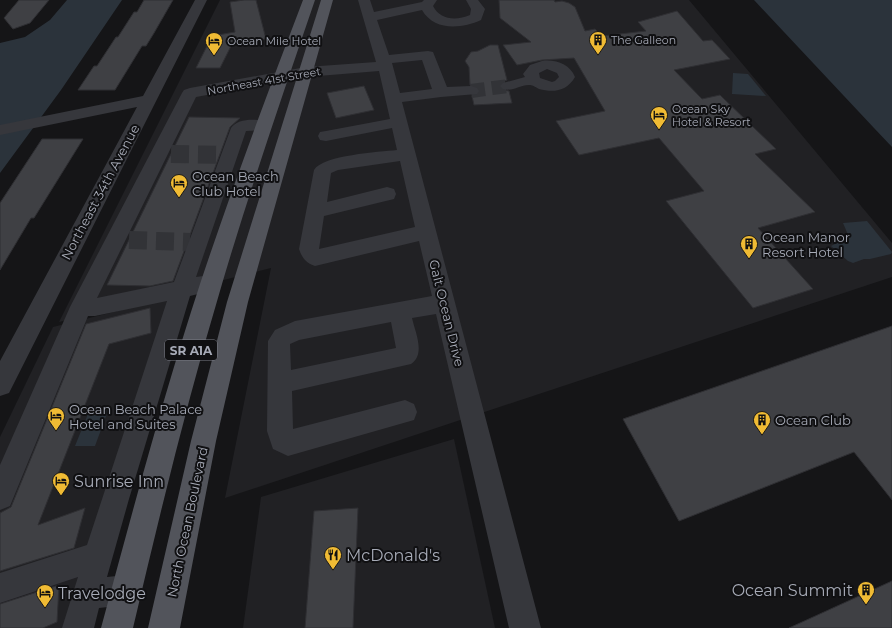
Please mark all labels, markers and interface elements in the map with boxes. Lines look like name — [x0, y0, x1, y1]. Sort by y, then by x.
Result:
building icon: The Galleon — [588, 30, 608, 55]
hotel icon: Ocean Mile Hotel — [204, 31, 224, 56]
place label: The Galleon — [611, 33, 676, 47]
place label: Ocean Mile Hotel — [227, 34, 321, 48]
street label: Northeast 41st Street — [206, 64, 322, 98]
place label: Ocean Sky Hotel & Resort — [672, 102, 751, 129]
hotel icon: Ocean Sky Hotel & Resort — [649, 105, 669, 130]
street label: Northeast 34th Avenue — [57, 121, 143, 262]
place label: Ocean Beach Club Hotel — [192, 168, 279, 199]
hotel icon: Ocean Beach Club Hotel — [169, 173, 189, 198]
place label: Ocean Manor Resort Hotel — [762, 229, 850, 260]
building icon: Ocean Manor Resort Hotel — [739, 234, 759, 259]
street label: Galt Ocean Drive — [426, 258, 468, 368]
road number: SR A1A — [165, 340, 217, 360]
place label: Ocean Beach Palace Hotel and Suites — [69, 401, 202, 432]
hotel icon: Ocean Beach Palace Hotel and Suites — [46, 406, 66, 431]
building icon: Ocean Club — [752, 410, 772, 435]
place label: Ocean Club — [775, 412, 851, 428]
street label: North Ocean Boulevard — [163, 445, 211, 599]
hotel icon: Sunrise Inn — [51, 471, 71, 496]
place label: Sunrise Inn — [74, 472, 164, 491]
restaurant icon: McDonald's — [323, 545, 343, 570]
place label: McDonald's — [346, 546, 440, 565]
building icon: Ocean Summit — [856, 580, 876, 605]
place label: Ocean Summit — [732, 581, 853, 600]
hotel icon: Travelodge — [35, 583, 55, 608]
place label: Travelodge — [58, 584, 146, 603]

